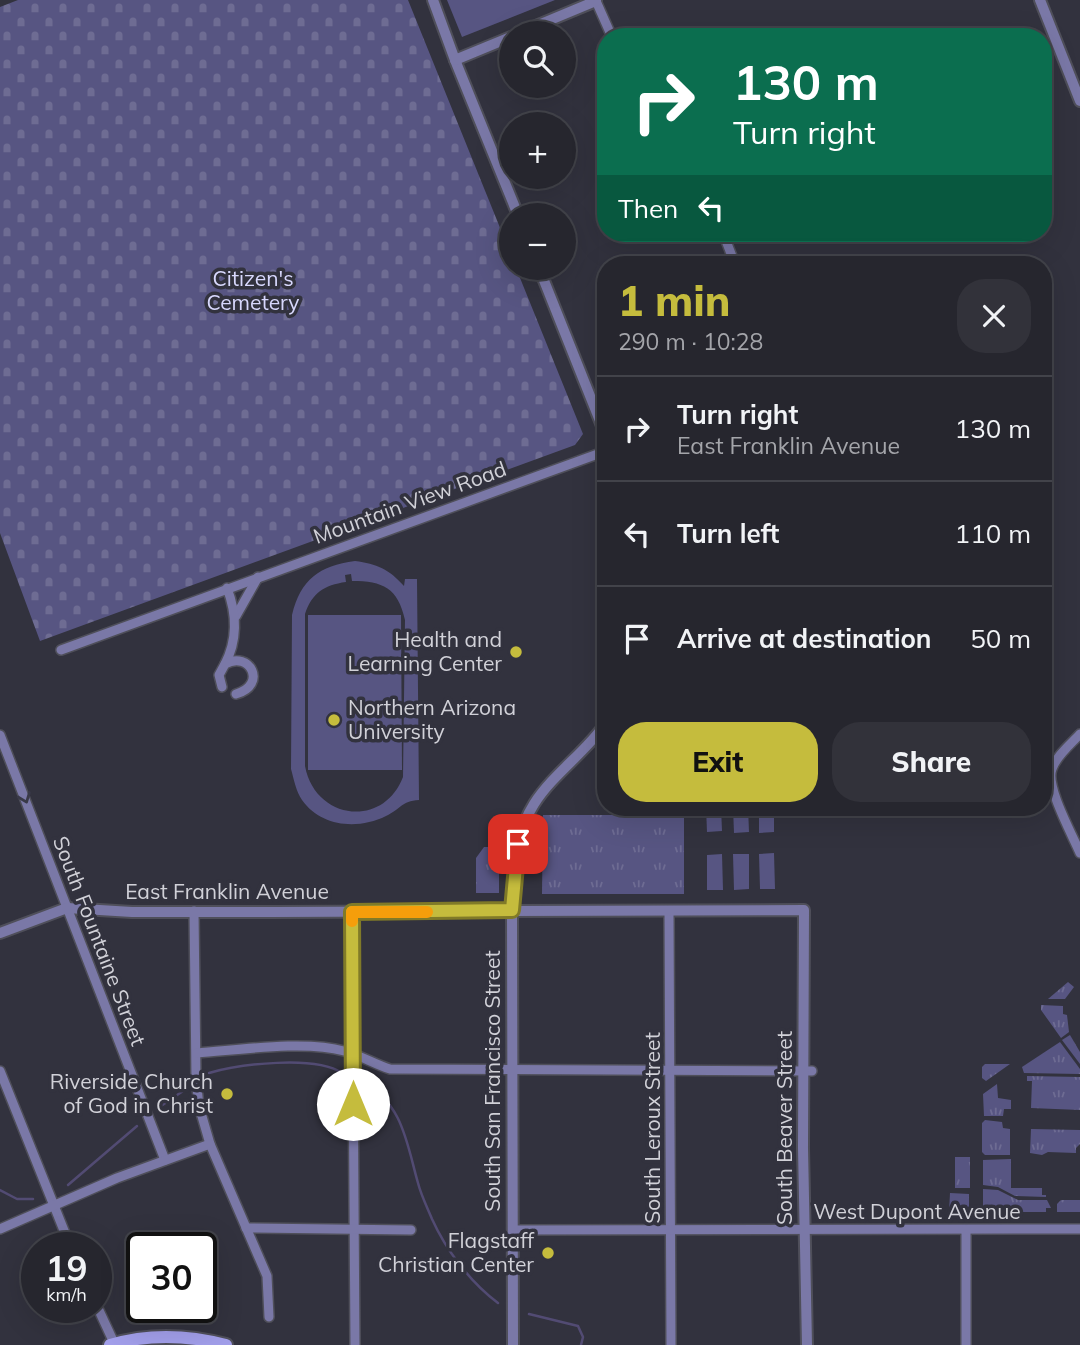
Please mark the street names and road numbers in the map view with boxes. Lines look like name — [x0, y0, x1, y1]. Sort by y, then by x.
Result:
street label: Mountain View Road — [310, 455, 510, 549]
street label: South Fountaine Street — [48, 832, 152, 1049]
street label: East Franklin Avenue — [125, 878, 329, 904]
street label: South San Francisco Street — [479, 950, 505, 1212]
street label: South Beaver Street — [771, 1031, 797, 1225]
street label: South Leroux Street — [639, 1032, 665, 1224]
street label: West Dupont Avenue — [813, 1198, 1021, 1224]

